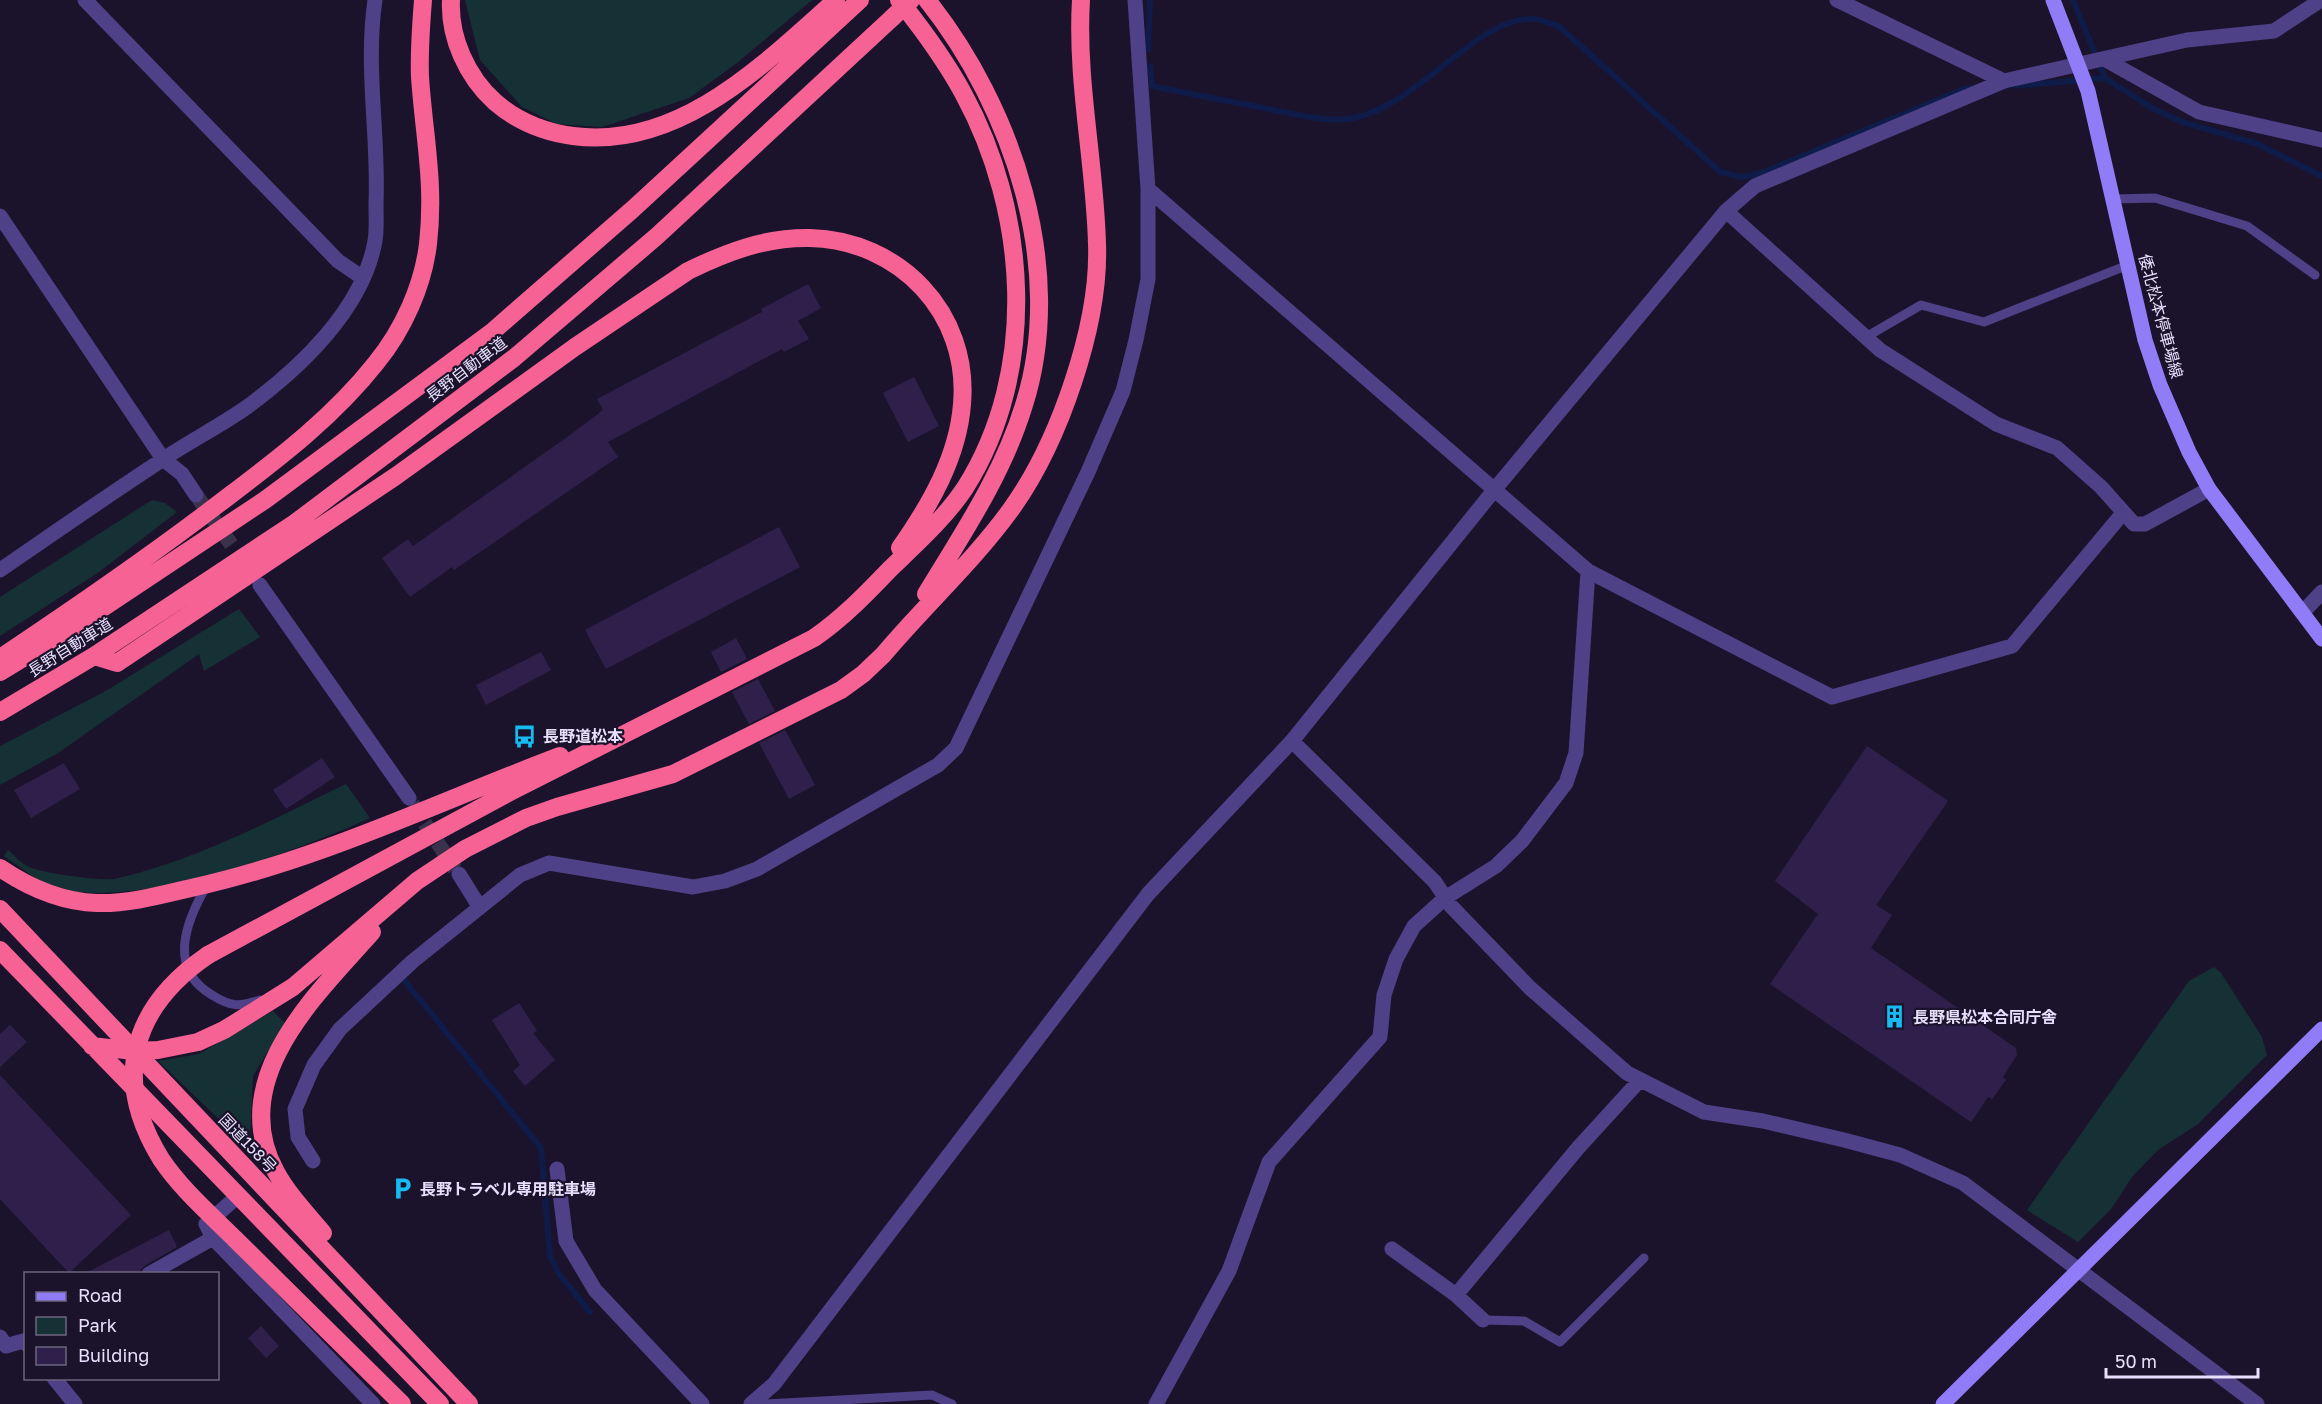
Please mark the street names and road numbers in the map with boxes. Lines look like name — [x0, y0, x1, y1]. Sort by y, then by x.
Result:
street label: 倭北松本停車場線 — [2135, 252, 2187, 380]
street label: 長野自動車道 — [422, 332, 510, 406]
street label: 長野自動車道 — [24, 613, 116, 681]
street label: 国道158号 — [215, 1109, 281, 1177]

